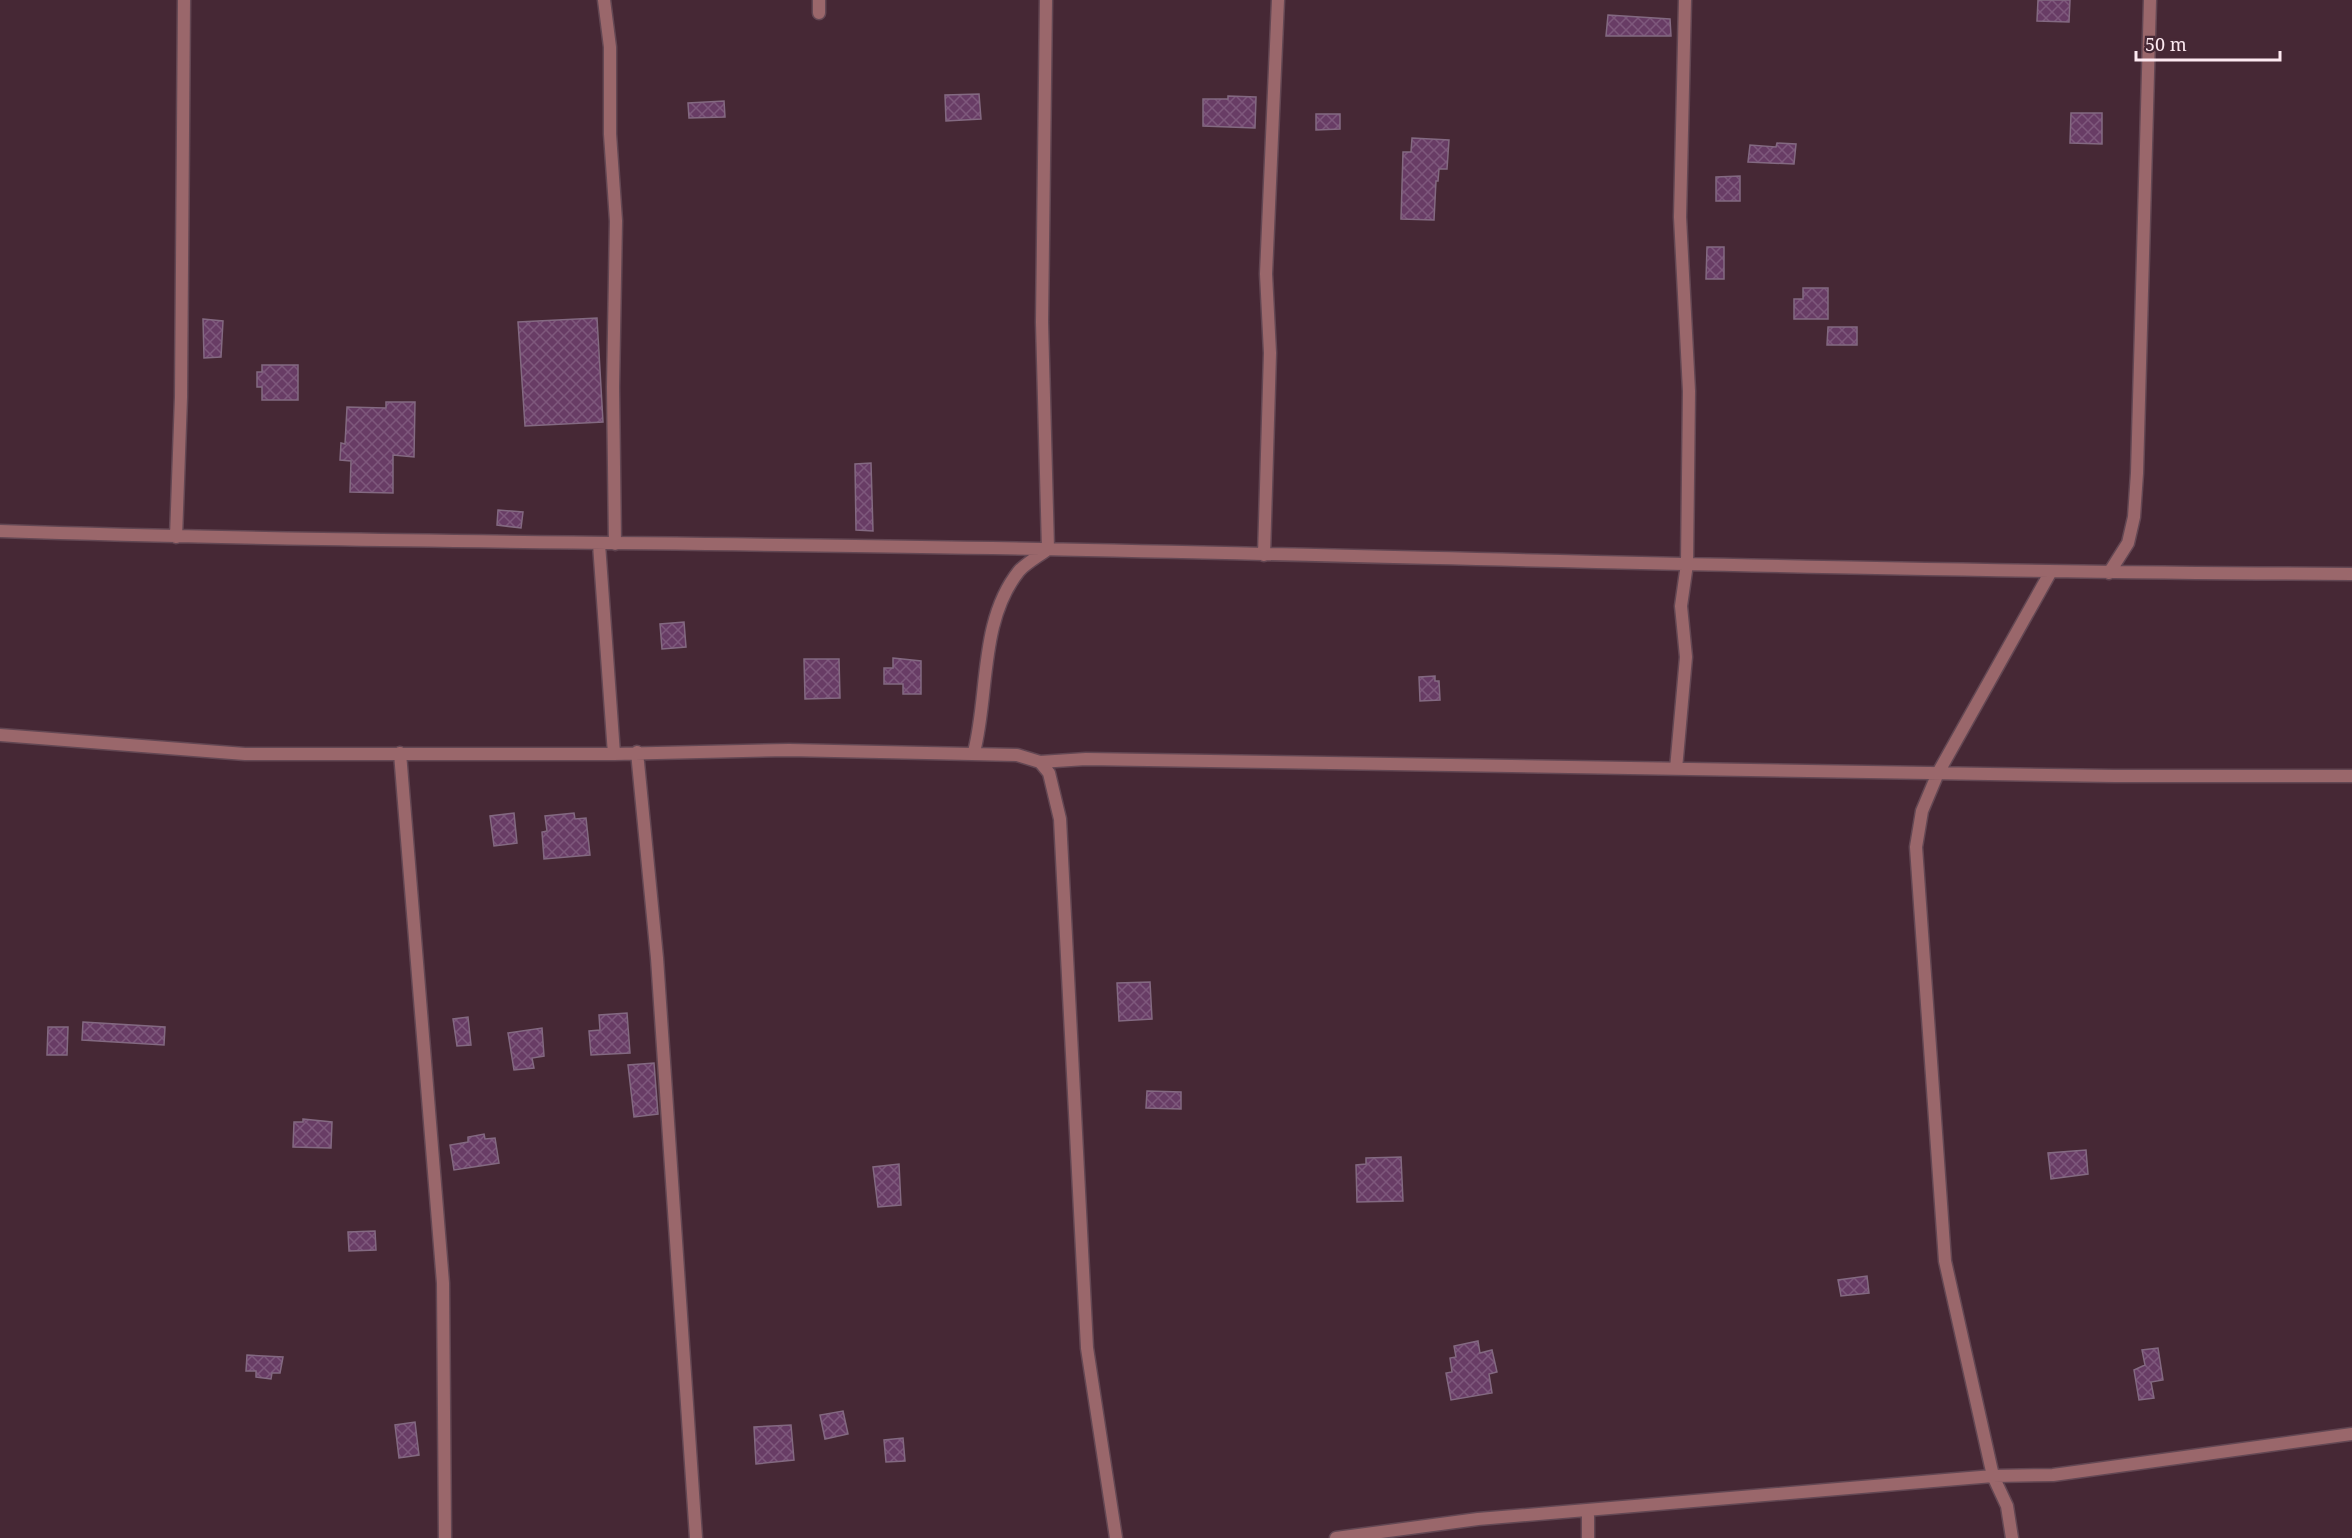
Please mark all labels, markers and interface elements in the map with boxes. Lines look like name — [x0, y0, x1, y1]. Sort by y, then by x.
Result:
scale bar — [2136, 24, 2280, 62]
text: 50 m — [2145, 32, 2187, 56]

